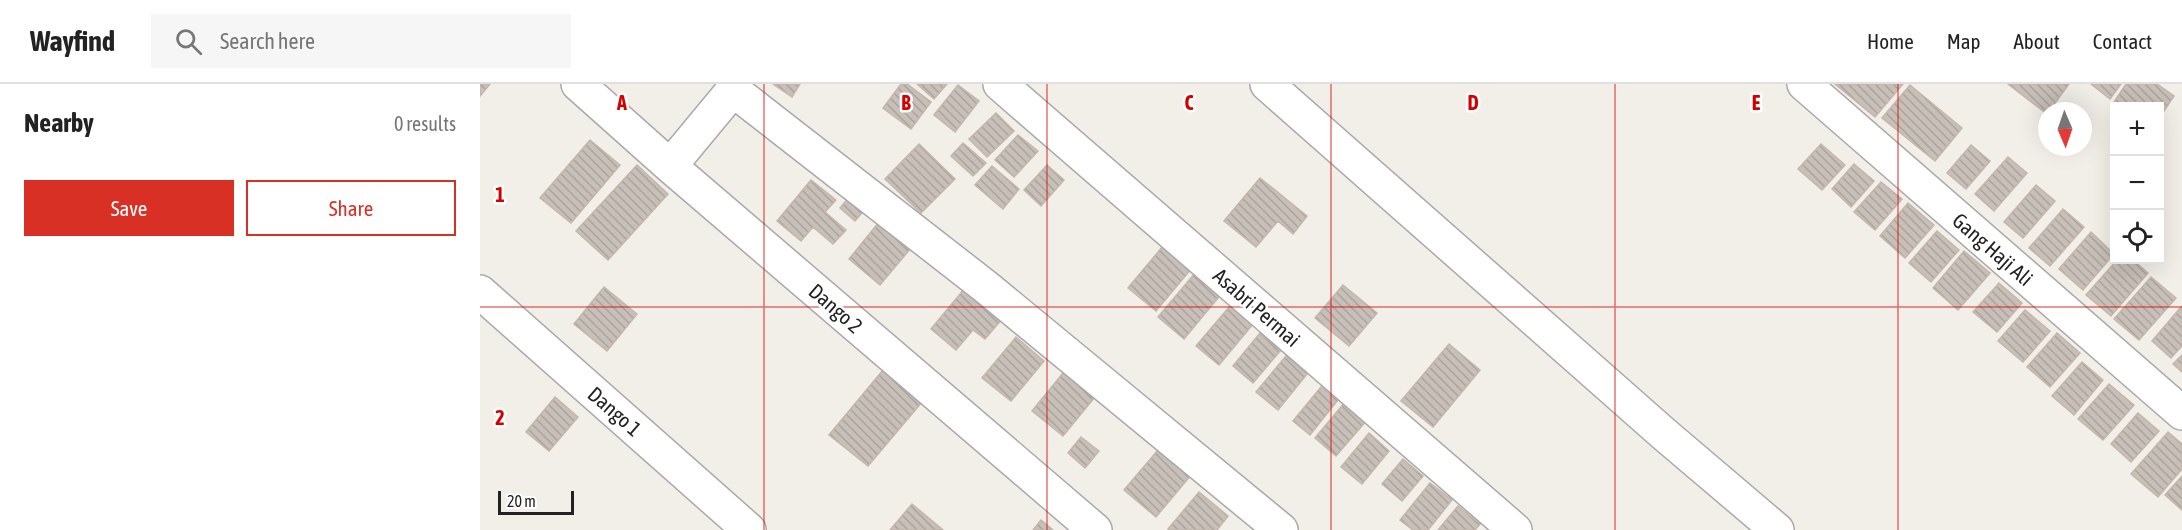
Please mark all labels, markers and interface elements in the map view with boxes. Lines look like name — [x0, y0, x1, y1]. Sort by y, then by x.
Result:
search box — [151, 14, 571, 68]
text: Wayfind — [30, 25, 115, 57]
icon: search — [172, 25, 205, 58]
text: Search here — [220, 28, 315, 54]
text: Home — [1867, 29, 1914, 53]
text: Map — [1947, 29, 1981, 53]
text: About — [2014, 29, 2060, 53]
text: Contact — [2093, 29, 2152, 53]
text: A — [616, 91, 627, 114]
text: B — [901, 91, 911, 114]
text: C — [1185, 91, 1194, 114]
text: D — [1467, 91, 1479, 114]
text: E — [1752, 91, 1761, 114]
north arrow — [2038, 102, 2092, 156]
map controls — [2110, 102, 2164, 264]
button: + — [2110, 102, 2164, 156]
text: Nearby — [24, 108, 94, 138]
text: 0 results — [394, 112, 456, 135]
button: − — [2110, 156, 2164, 210]
button: Save — [24, 180, 234, 236]
button: Share — [246, 180, 456, 236]
text: 1 — [495, 183, 505, 206]
street label: Gang Haji Ali — [1948, 208, 2038, 290]
button: locate — [2110, 210, 2164, 264]
street label: Asabri Permai — [1209, 263, 1305, 351]
street label: Dango 2 — [804, 278, 868, 338]
street label: Dango 1 — [583, 381, 647, 441]
text: 2 — [495, 406, 505, 429]
scale bar — [498, 488, 574, 516]
text: 20 m — [507, 492, 536, 510]

